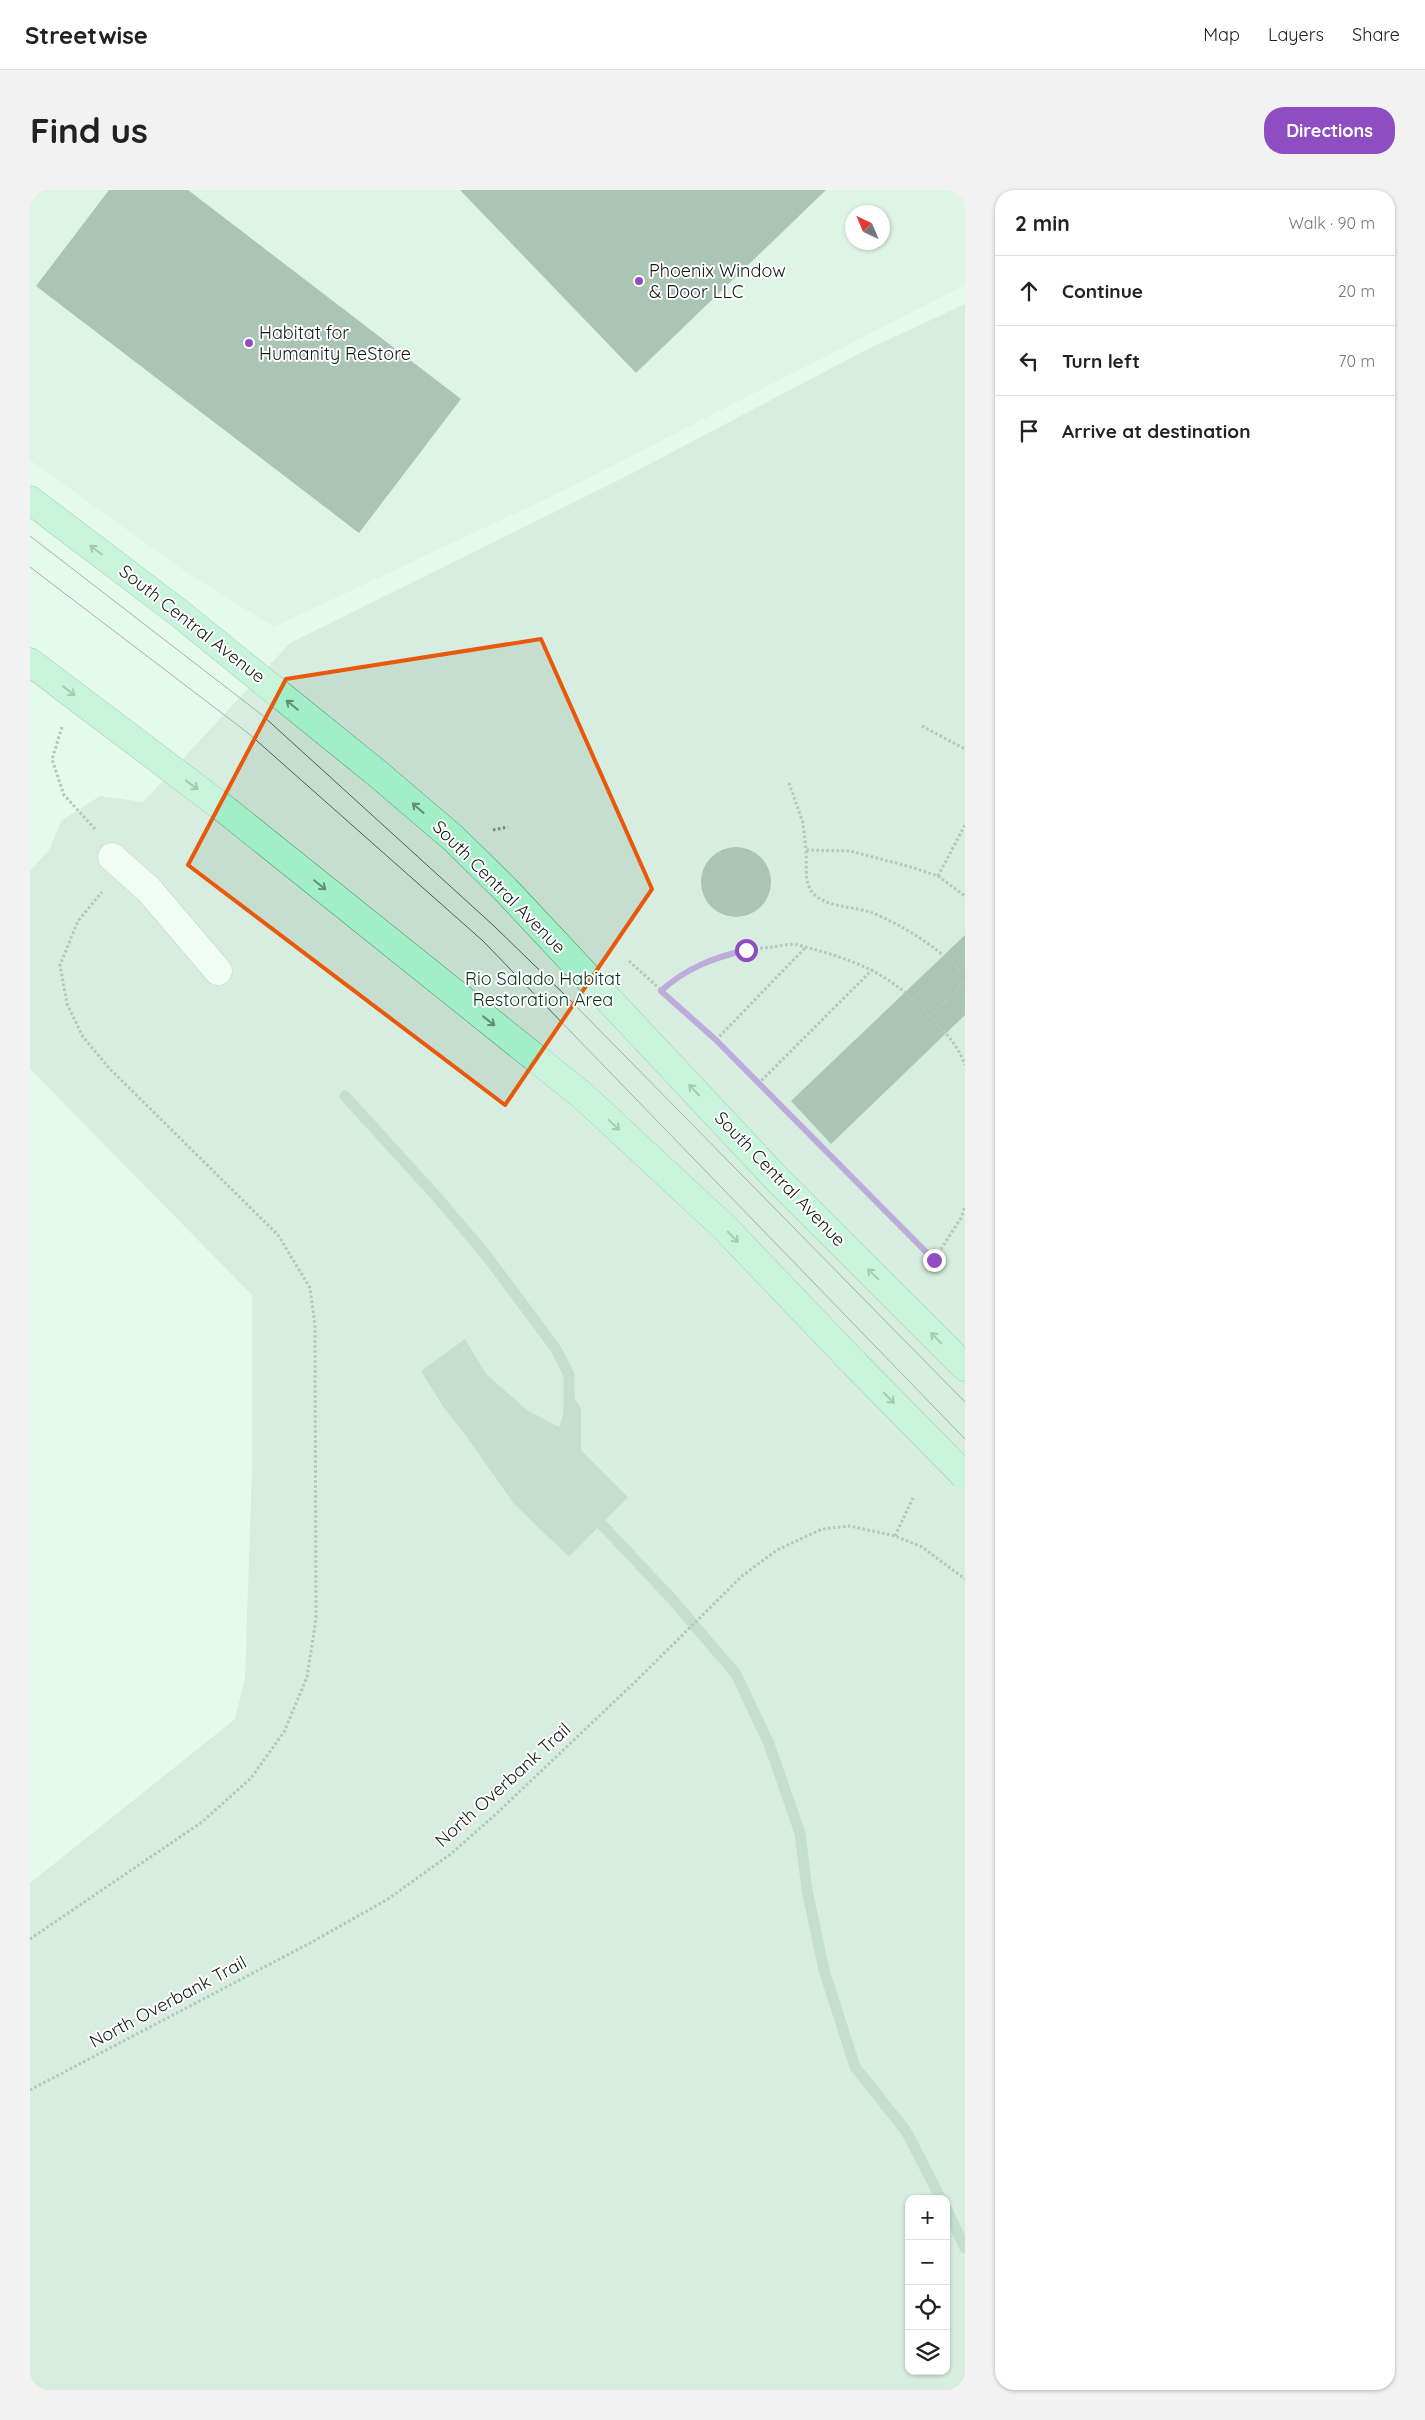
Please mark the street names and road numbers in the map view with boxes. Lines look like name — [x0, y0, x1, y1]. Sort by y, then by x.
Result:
street label: South Central Avenue — [115, 559, 270, 688]
street label: South Central Avenue — [428, 815, 571, 958]
street label: South Central Avenue — [710, 1106, 851, 1251]
street label: North Overbank Trail — [430, 1718, 575, 1852]
street label: North Overbank Trail — [85, 1950, 250, 2053]

